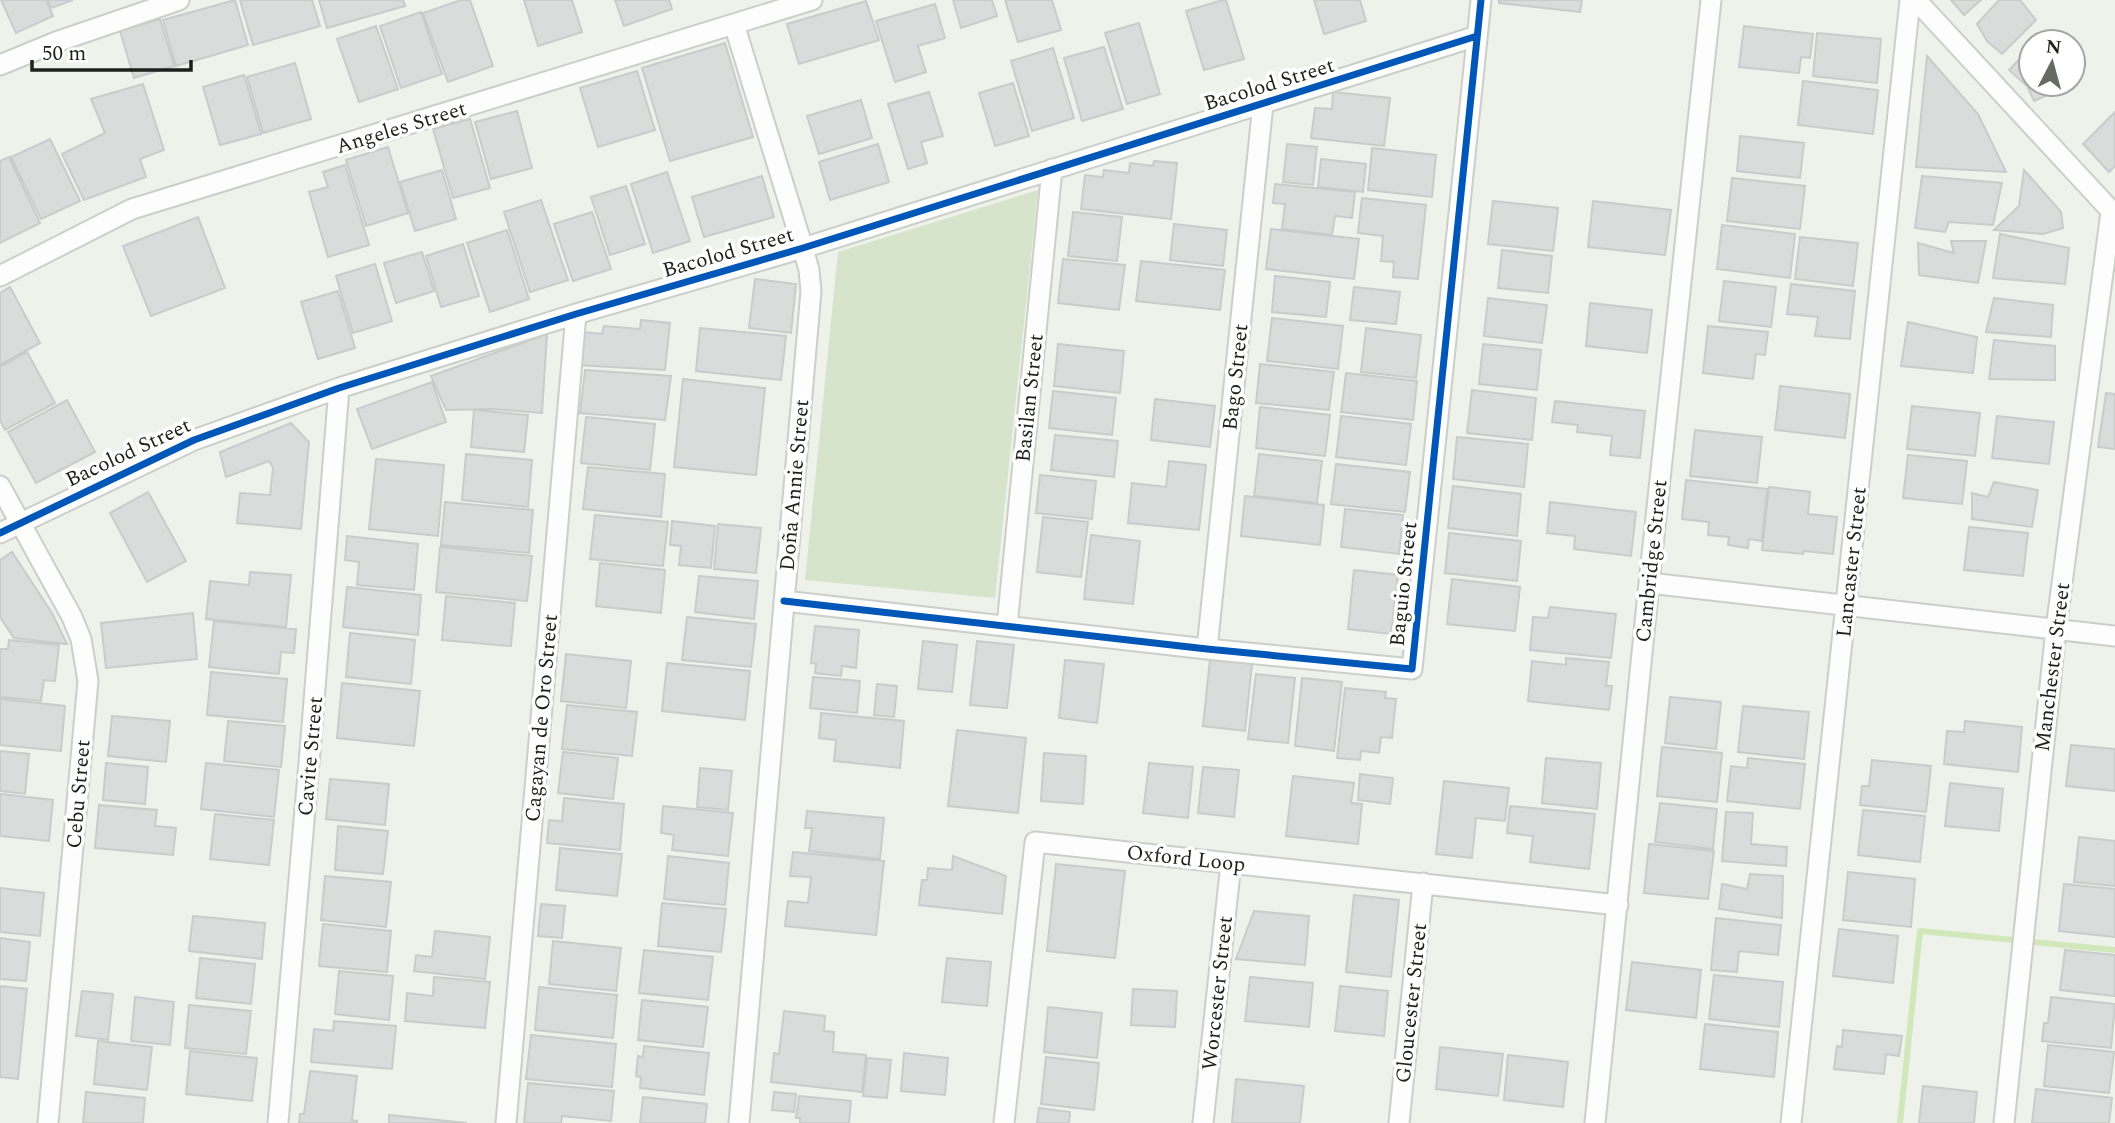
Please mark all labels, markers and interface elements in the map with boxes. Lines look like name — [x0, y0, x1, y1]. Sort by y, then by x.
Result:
scale bar — [32, 28, 191, 72]
north arrow — [2017, 28, 2087, 98]
text: N — [2044, 32, 2063, 63]
text: 50 m — [42, 38, 86, 70]
street label: Bacolod Street — [1200, 50, 1339, 120]
street label: Angeles Street — [332, 93, 471, 163]
street label: Bacolod Street — [659, 219, 798, 287]
street label: Bago Street — [1214, 322, 1257, 432]
street label: Basilan Street — [1007, 332, 1053, 464]
street label: Doña Annie Street — [772, 398, 818, 572]
street label: Bacolod Street — [60, 410, 196, 496]
street label: Cambridge Street — [1628, 478, 1676, 644]
street label: Lancaster Street — [1828, 485, 1876, 639]
street label: Baguio Street — [1382, 520, 1426, 648]
street label: Manchester Street — [2027, 581, 2079, 754]
street label: Cagayan de Oro Street — [517, 613, 567, 823]
street label: Cavite Street — [290, 695, 332, 817]
street label: Cebu Street — [58, 738, 100, 850]
street label: Oxford Loop — [1125, 837, 1247, 881]
street label: Worcester Street — [1194, 914, 1242, 1072]
street label: Gloucester Street — [1388, 921, 1436, 1085]

